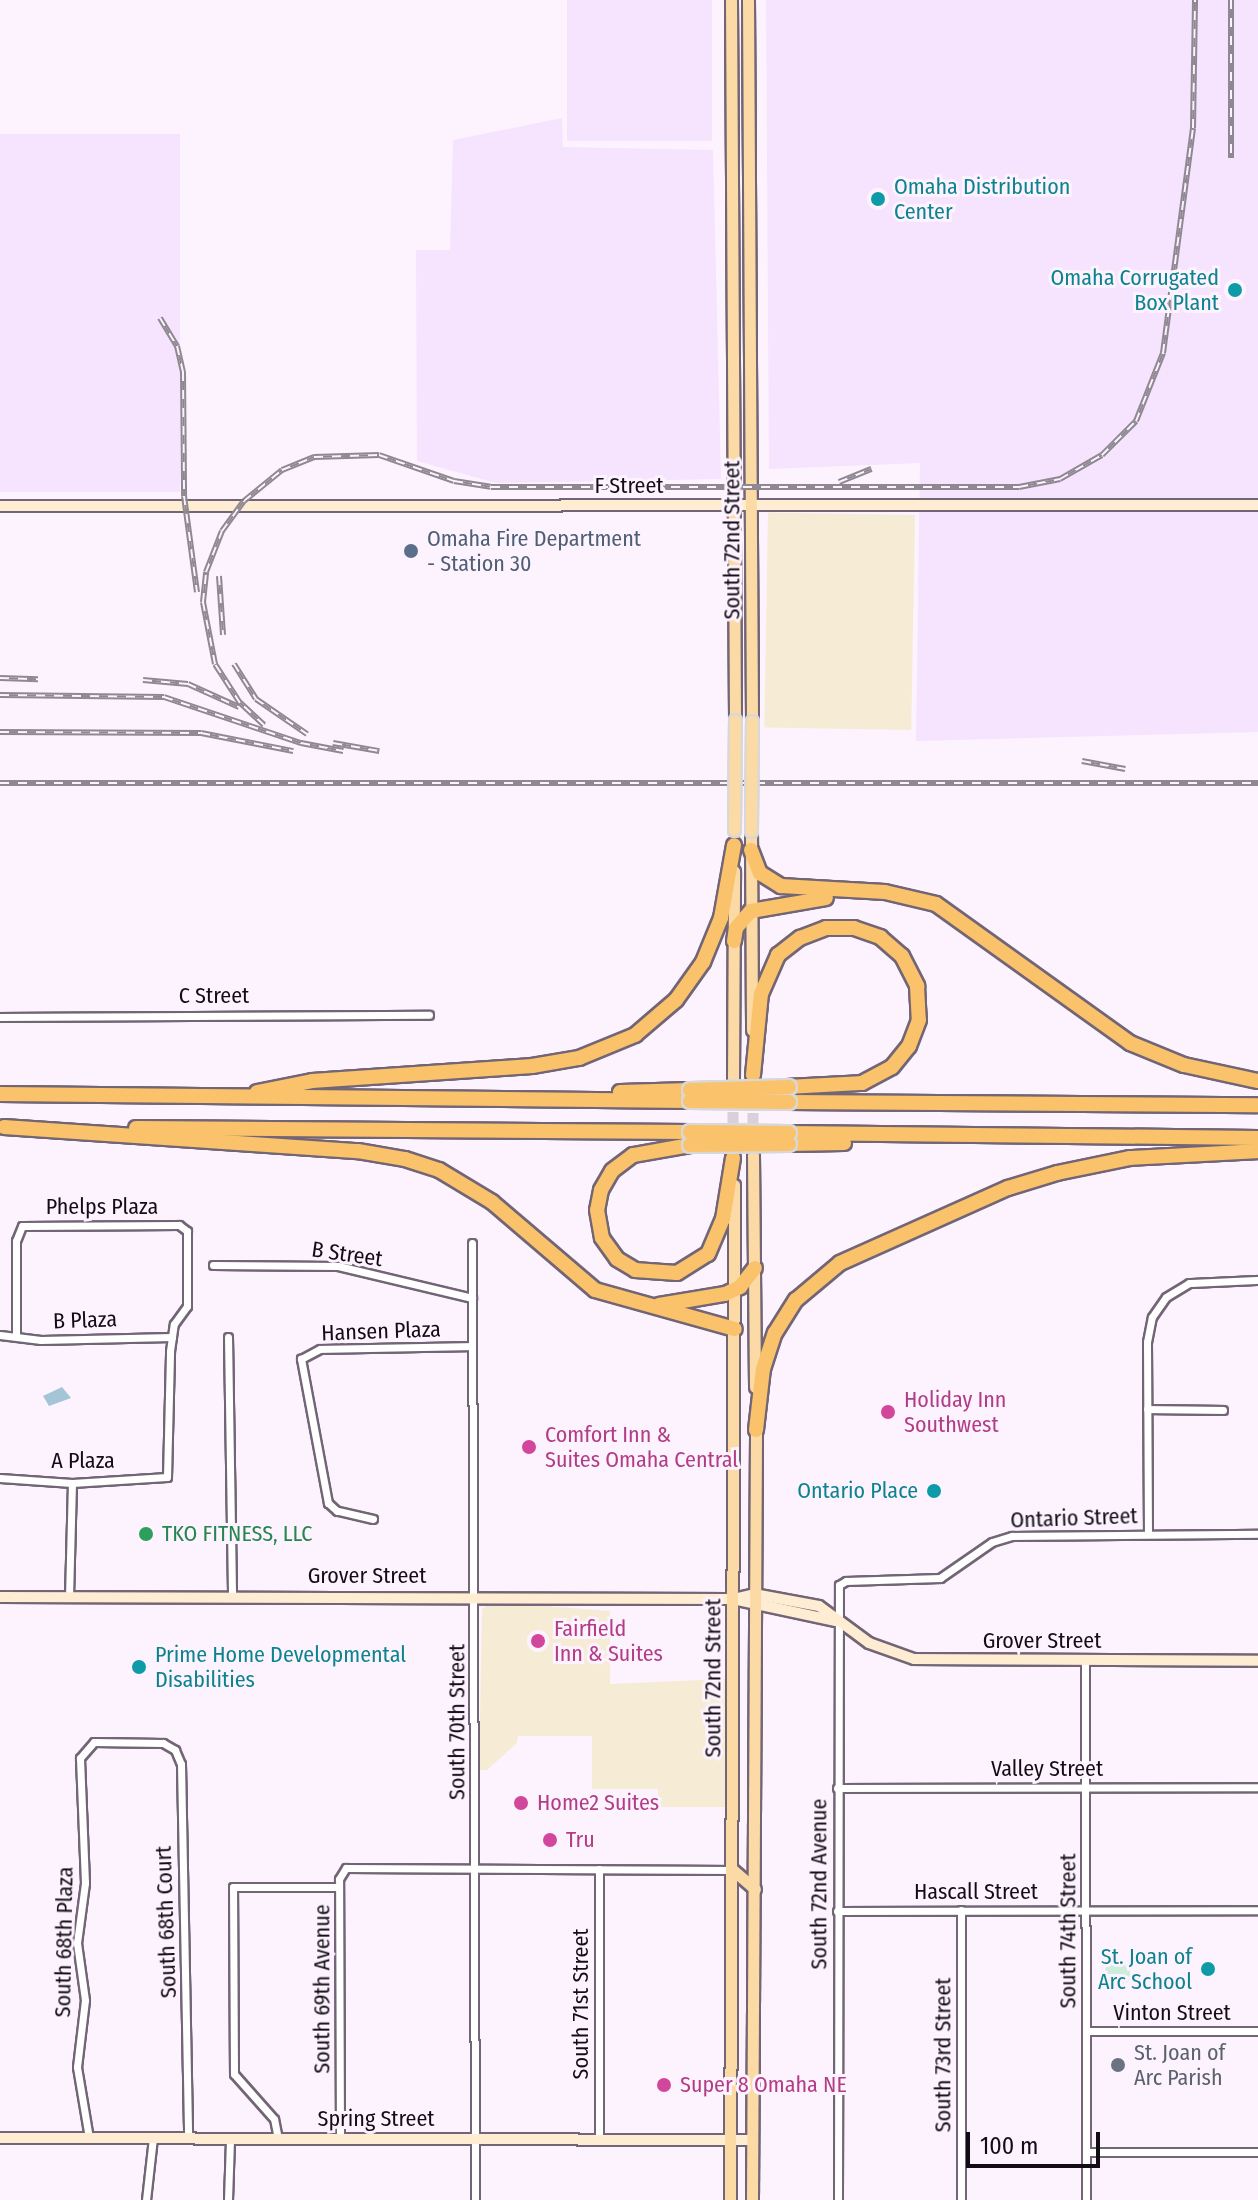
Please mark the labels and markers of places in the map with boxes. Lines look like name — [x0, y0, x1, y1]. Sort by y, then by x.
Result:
place label: Omaha Distribution Center — [894, 173, 1070, 224]
marker: Omaha Distribution Center — [869, 190, 887, 208]
place label: Omaha Corrugated Box Plant — [1051, 264, 1219, 316]
marker: Omaha Corrugated Box Plant — [1226, 281, 1244, 299]
place label: Omaha Fire Department - Station 30 — [427, 525, 641, 576]
marker: Omaha Fire Department - Station 30 — [402, 542, 420, 560]
place label: Holiday Inn Southwest — [904, 1386, 1006, 1438]
marker: Holiday Inn Southwest — [879, 1403, 897, 1421]
place label: Comfort Inn & Suites Omaha Central — [545, 1421, 738, 1472]
marker: Comfort Inn & Suites Omaha Central — [520, 1438, 538, 1456]
place label: Ontario Place — [797, 1478, 918, 1504]
marker: Ontario Place — [925, 1482, 943, 1500]
place label: TKO FITNESS, LLC — [162, 1521, 313, 1547]
marker: TKO FITNESS, LLC — [137, 1525, 155, 1543]
place label: Fairfield Inn & Suites — [554, 1615, 663, 1666]
marker: Fairfield Inn & Suites — [529, 1632, 547, 1650]
place label: Prime Home Developmental Disabilities — [155, 1641, 406, 1692]
marker: Prime Home Developmental Disabilities — [130, 1658, 148, 1676]
place label: Home2 Suites — [537, 1790, 659, 1816]
marker: Home2 Suites — [512, 1794, 530, 1812]
place label: Tru — [566, 1827, 595, 1853]
marker: Tru — [541, 1831, 559, 1849]
place label: St. Joan of Arc School — [1098, 1943, 1192, 1994]
marker: St. Joan of Arc School — [1199, 1960, 1217, 1978]
place label: St. Joan of Arc Parish — [1134, 2039, 1225, 2090]
marker: St. Joan of Arc Parish — [1109, 2056, 1127, 2074]
place label: Super 8 Omaha NE — [680, 2072, 847, 2098]
marker: Super 8 Omaha NE — [655, 2076, 673, 2094]

